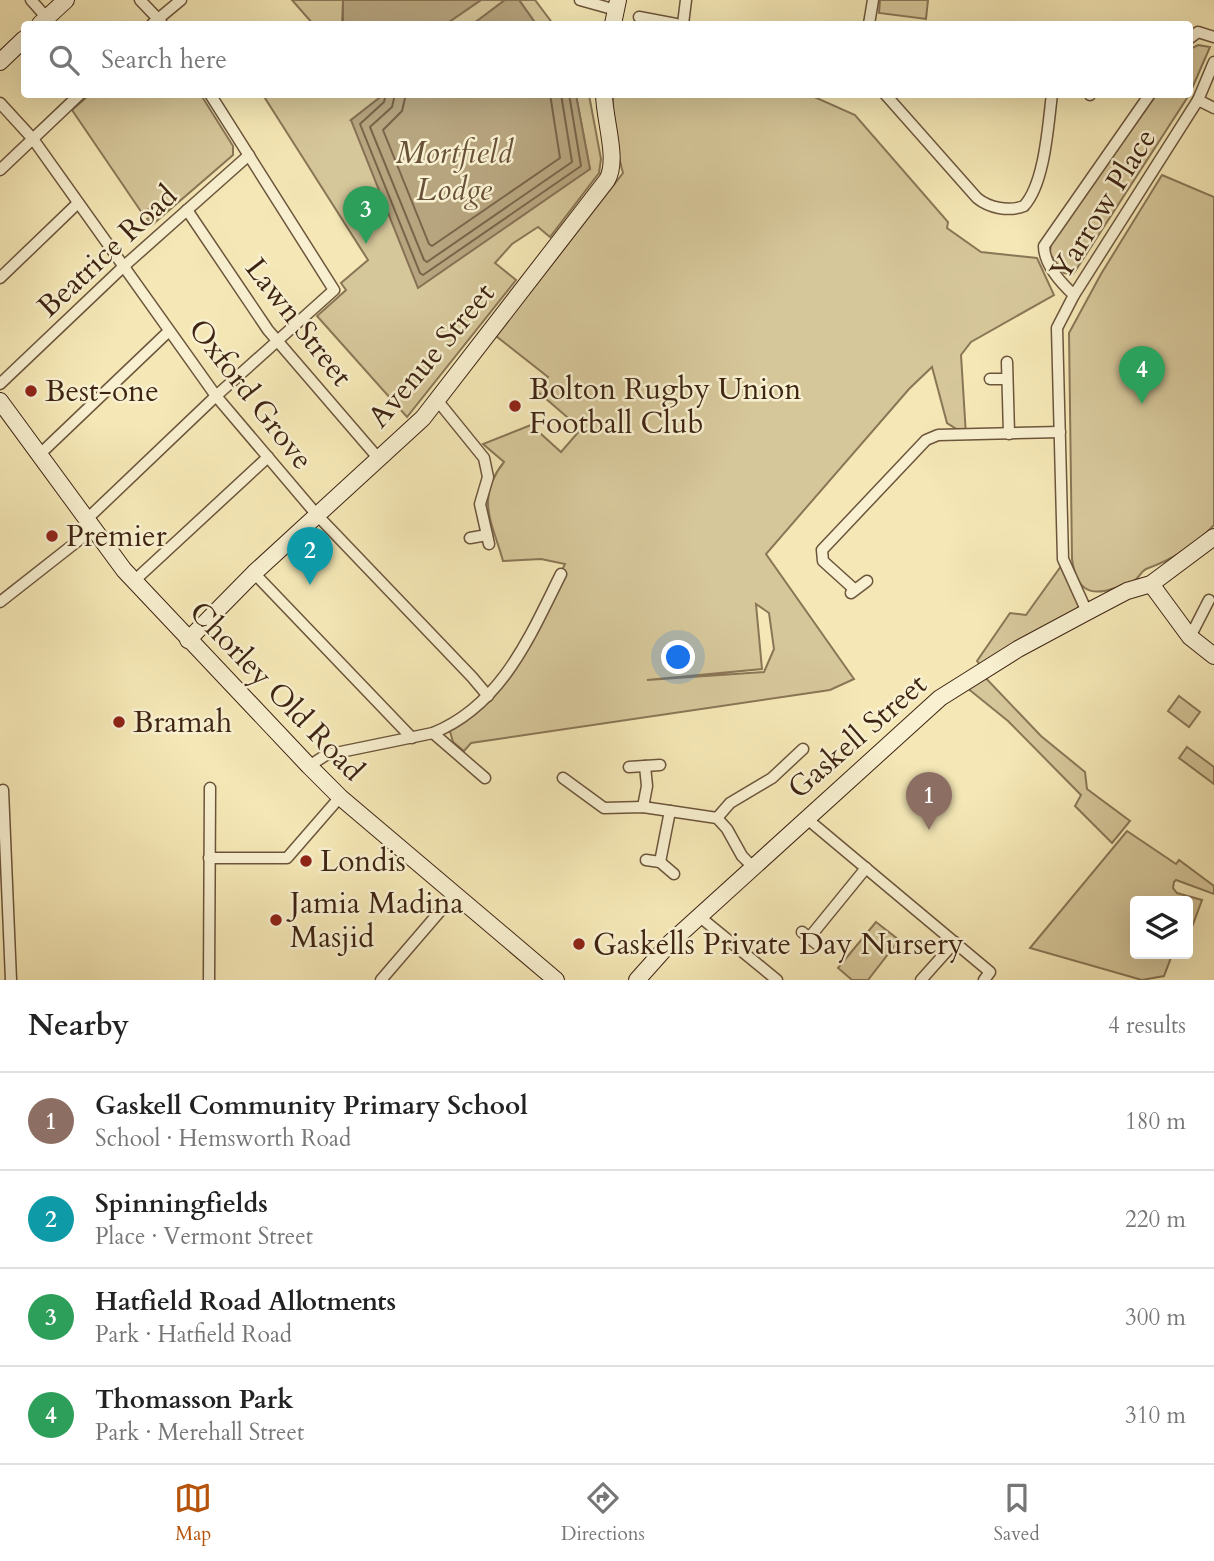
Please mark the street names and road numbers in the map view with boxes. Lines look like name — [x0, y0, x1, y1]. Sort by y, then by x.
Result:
street label: Yarrow Place — [1041, 121, 1166, 288]
street label: Beatrice Road — [29, 176, 186, 327]
street label: Lawn Street — [236, 250, 362, 395]
street label: Avenue Street — [359, 274, 504, 436]
street label: Oxford Grove — [179, 310, 322, 478]
street label: Chorley Old Road — [180, 592, 373, 790]
street label: Gaskell Street — [779, 664, 936, 808]

